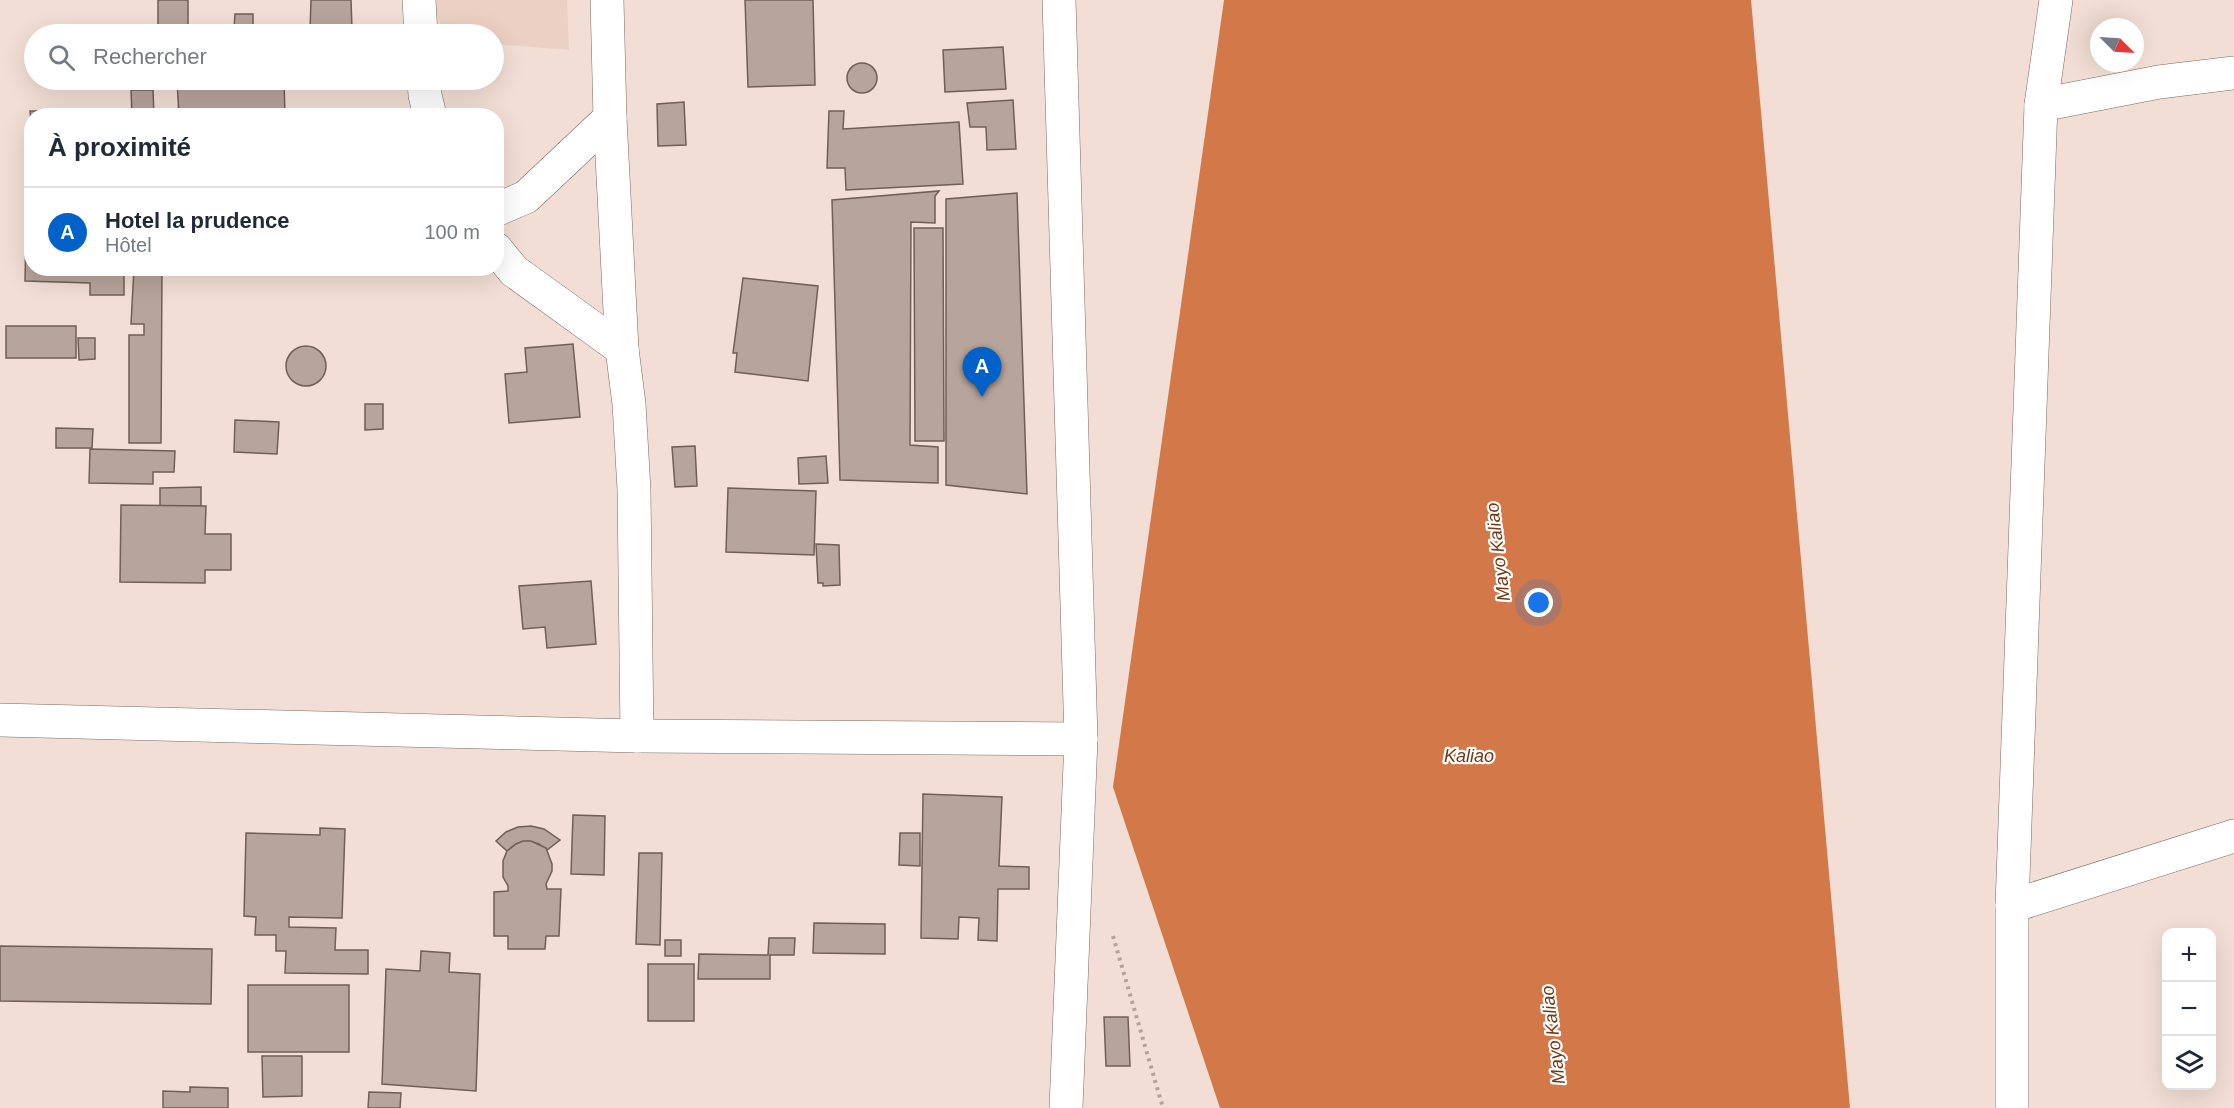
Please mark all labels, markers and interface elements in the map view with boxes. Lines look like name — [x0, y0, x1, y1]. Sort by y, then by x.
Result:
north arrow — [2090, 18, 2144, 72]
search box — [24, 24, 504, 90]
icon: search — [45, 41, 78, 74]
text: Rechercher — [93, 44, 207, 69]
text: À proximité — [48, 132, 191, 162]
text: Hotel la prudence — [105, 208, 290, 233]
text: A — [60, 221, 75, 243]
text: 100 m — [424, 221, 480, 243]
text: Hôtel — [105, 234, 152, 256]
pin: A — [962, 348, 1002, 397]
water label: Mayo Kaliao — [1482, 502, 1514, 602]
your location — [1524, 588, 1553, 617]
water label: Kaliao — [1444, 746, 1494, 766]
map controls — [2162, 928, 2216, 1090]
button: + — [2162, 928, 2216, 982]
button: − — [2162, 982, 2216, 1036]
water label: Mayo Kaliao — [1537, 985, 1569, 1085]
button: layers — [2162, 1036, 2216, 1090]

